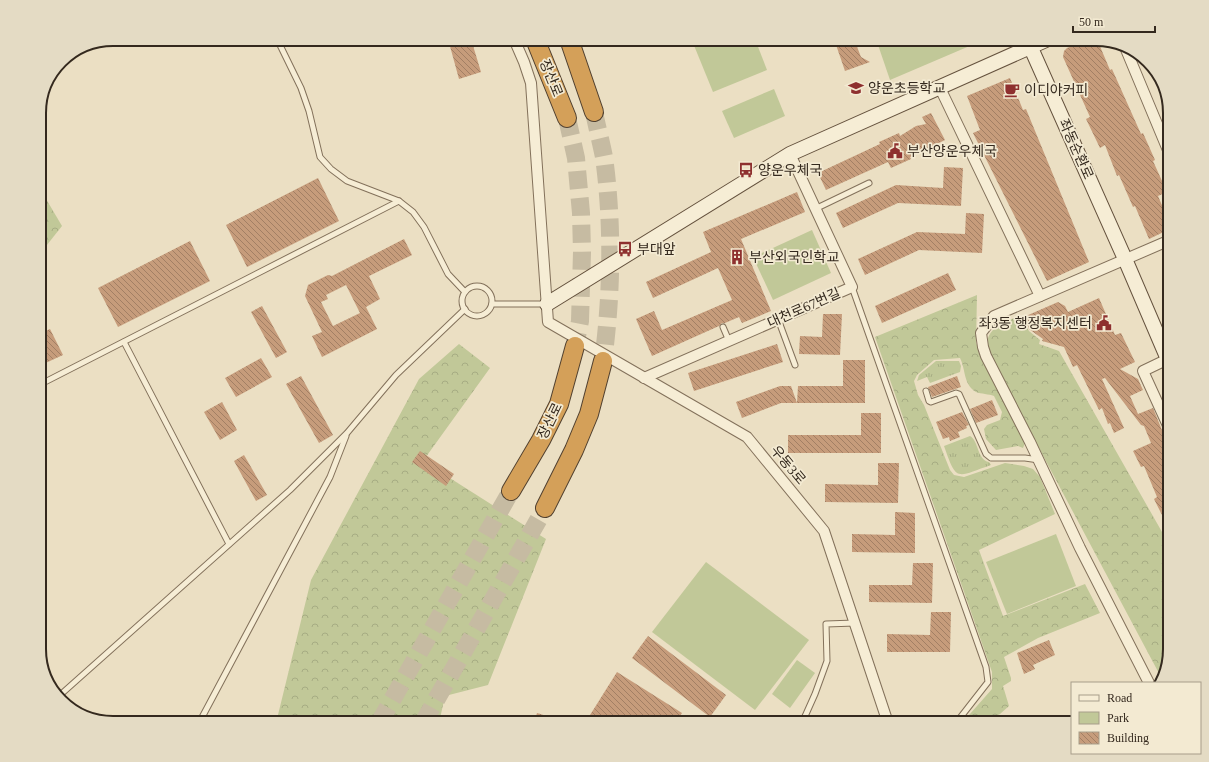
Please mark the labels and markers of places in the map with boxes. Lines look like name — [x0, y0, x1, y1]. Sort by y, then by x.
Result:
school or university icon: 양운초등학교 — [847, 79, 865, 97]
place label: 양운초등학교 — [868, 80, 945, 96]
cafe icon: 이디야커피 — [1003, 81, 1021, 99]
place label: 이디야커피 — [1024, 83, 1088, 98]
public building icon: 부산양운우체국 — [886, 142, 904, 160]
place label: 부산양운우체국 — [907, 144, 997, 159]
bus stop icon: 양운우체국 — [737, 161, 755, 179]
place label: 양운우체국 — [758, 163, 823, 178]
bus stop icon: 부대앞 — [616, 240, 634, 258]
place label: 부대앞 — [637, 242, 676, 257]
building icon: 부산외국인학교 — [728, 248, 746, 266]
place label: 부산외국인학교 — [749, 249, 839, 265]
public building icon: 좌3동 행정복지센터 — [1095, 314, 1113, 332]
place label: 좌3동 행정복지센터 — [978, 316, 1092, 331]

